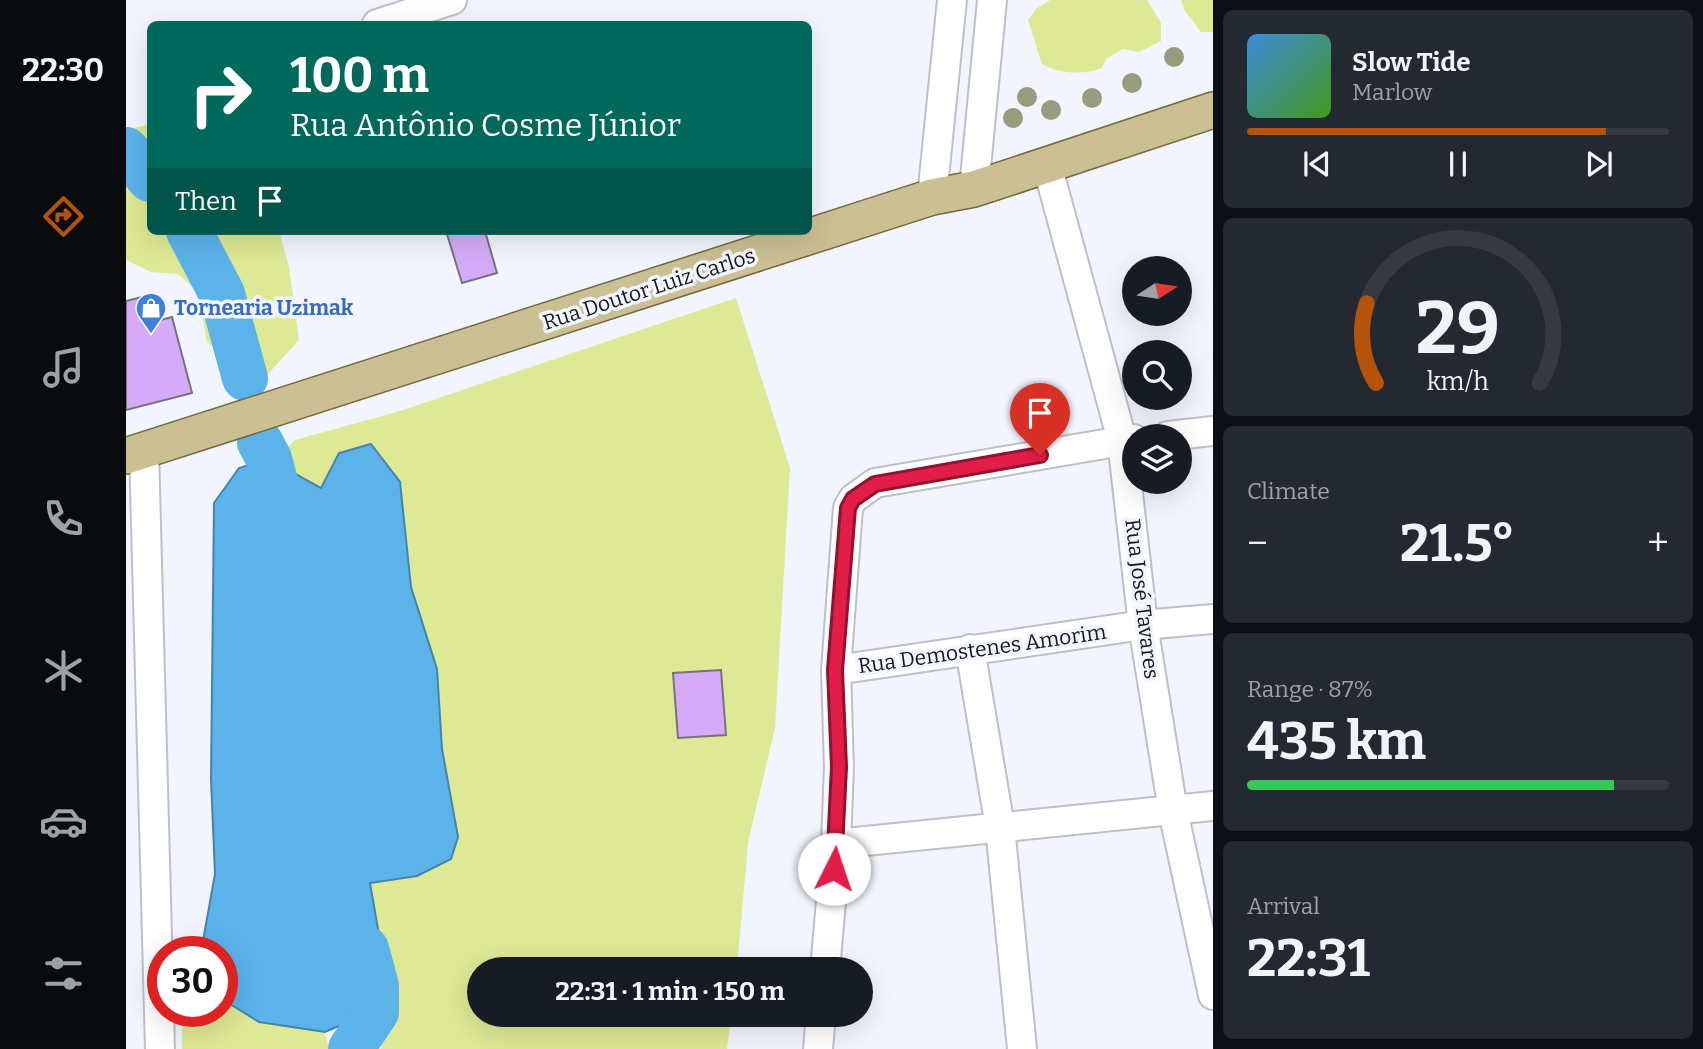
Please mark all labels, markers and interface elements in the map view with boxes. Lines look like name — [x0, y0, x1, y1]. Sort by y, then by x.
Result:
text: 100 m — [290, 46, 429, 105]
text: Slow Tide — [1352, 47, 1471, 78]
icon: right — [175, 49, 266, 140]
text: 22:30 — [22, 51, 104, 89]
text: Marlow — [1352, 78, 1432, 106]
text: Rua Antônio Cosme Júnior — [290, 106, 681, 144]
icon: previous — [1298, 145, 1336, 183]
icon: pause — [1439, 145, 1477, 183]
icon: next — [1580, 145, 1618, 183]
icon: arrive — [251, 182, 289, 220]
text: Then — [175, 186, 237, 217]
icon: directions — [39, 192, 88, 241]
street label: Rua Doutor Luiz Carlos — [540, 242, 758, 336]
north arrow — [1122, 256, 1192, 326]
map controls — [1122, 256, 1192, 494]
text: 29 — [1416, 285, 1500, 372]
shop icon: Tornearia Uzimak — [134, 291, 168, 335]
place label: Tornearia Uzimak — [174, 295, 354, 321]
button: search — [1122, 340, 1192, 410]
icon: music — [39, 343, 88, 392]
text: km/h — [1427, 366, 1489, 396]
pin — [1010, 383, 1070, 455]
icon: arrive — [1021, 394, 1059, 432]
button: layers — [1122, 424, 1192, 494]
text: Climate — [1247, 477, 1330, 505]
icon: phone — [39, 494, 88, 543]
text: 21.5° — [1400, 512, 1515, 575]
street label: Rua José Tavares — [1119, 517, 1165, 681]
text: − — [1247, 520, 1268, 566]
text: + — [1647, 520, 1669, 566]
street label: Rua Demostenes Amorim — [856, 619, 1108, 679]
icon: climate — [39, 646, 88, 695]
text: Range · 87% — [1247, 675, 1373, 703]
text: 435 km — [1247, 710, 1426, 773]
icon: car — [39, 797, 88, 846]
position arrow — [797, 832, 871, 906]
text: Arrival — [1247, 892, 1320, 920]
text: 22:31 — [1247, 927, 1370, 990]
speed limit sign: 30 — [147, 936, 238, 1027]
icon: filters — [39, 949, 88, 998]
text: 22:31 · 1 min · 150 m — [555, 976, 785, 1007]

